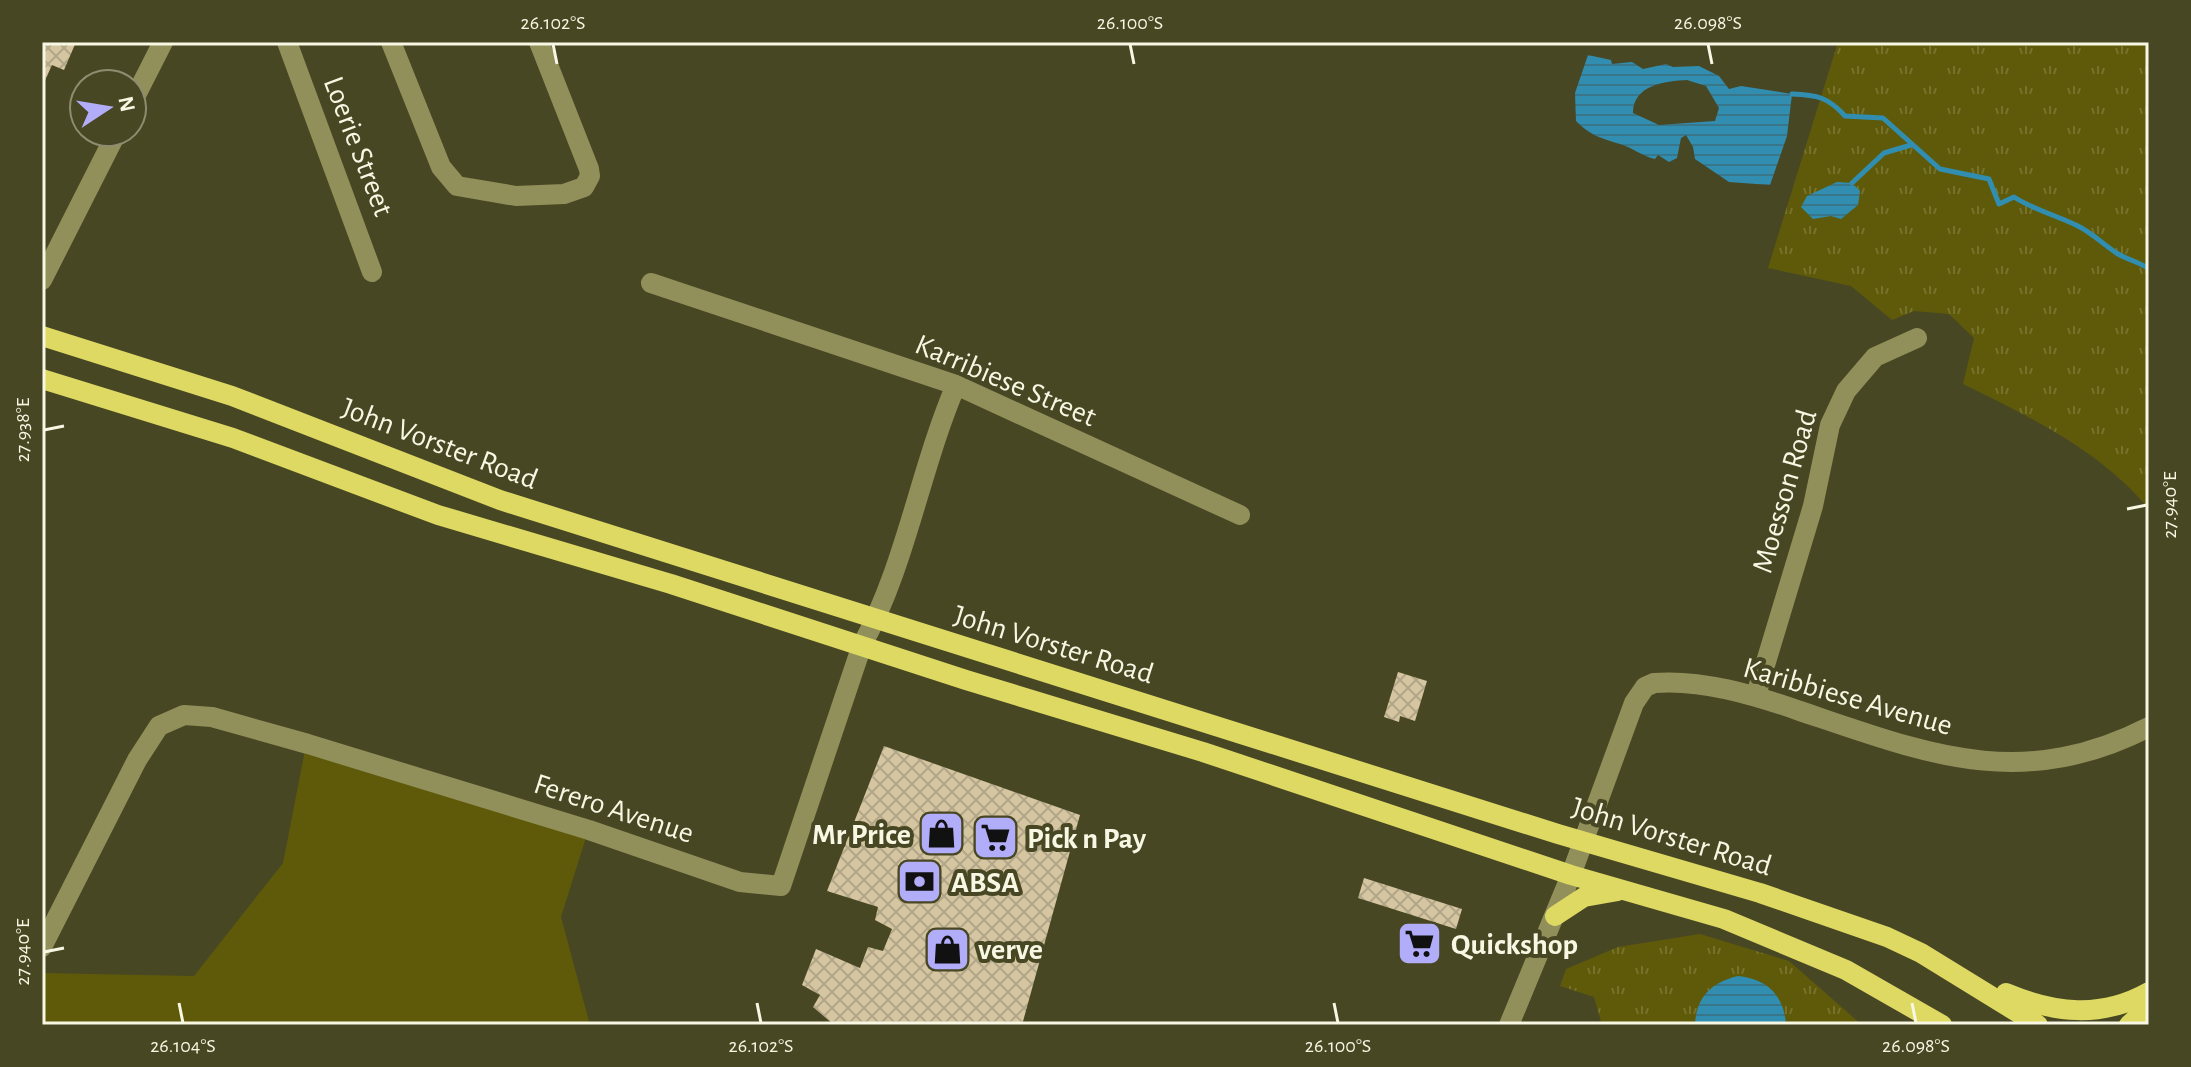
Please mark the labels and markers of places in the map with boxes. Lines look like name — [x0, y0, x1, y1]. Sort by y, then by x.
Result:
shop icon: Mr Price — [918, 810, 966, 858]
supermarket icon: Pick n Pay — [972, 814, 1020, 862]
place label: Mr Price — [812, 820, 911, 850]
place label: Pick n Pay — [1027, 824, 1147, 854]
bank icon: ABSA — [896, 858, 944, 906]
place label: ABSA — [951, 868, 1019, 898]
supermarket icon: Quickshop — [1396, 920, 1444, 968]
shop icon: verve — [923, 925, 971, 973]
place label: Quickshop — [1451, 930, 1578, 960]
place label: verve — [978, 935, 1043, 965]

